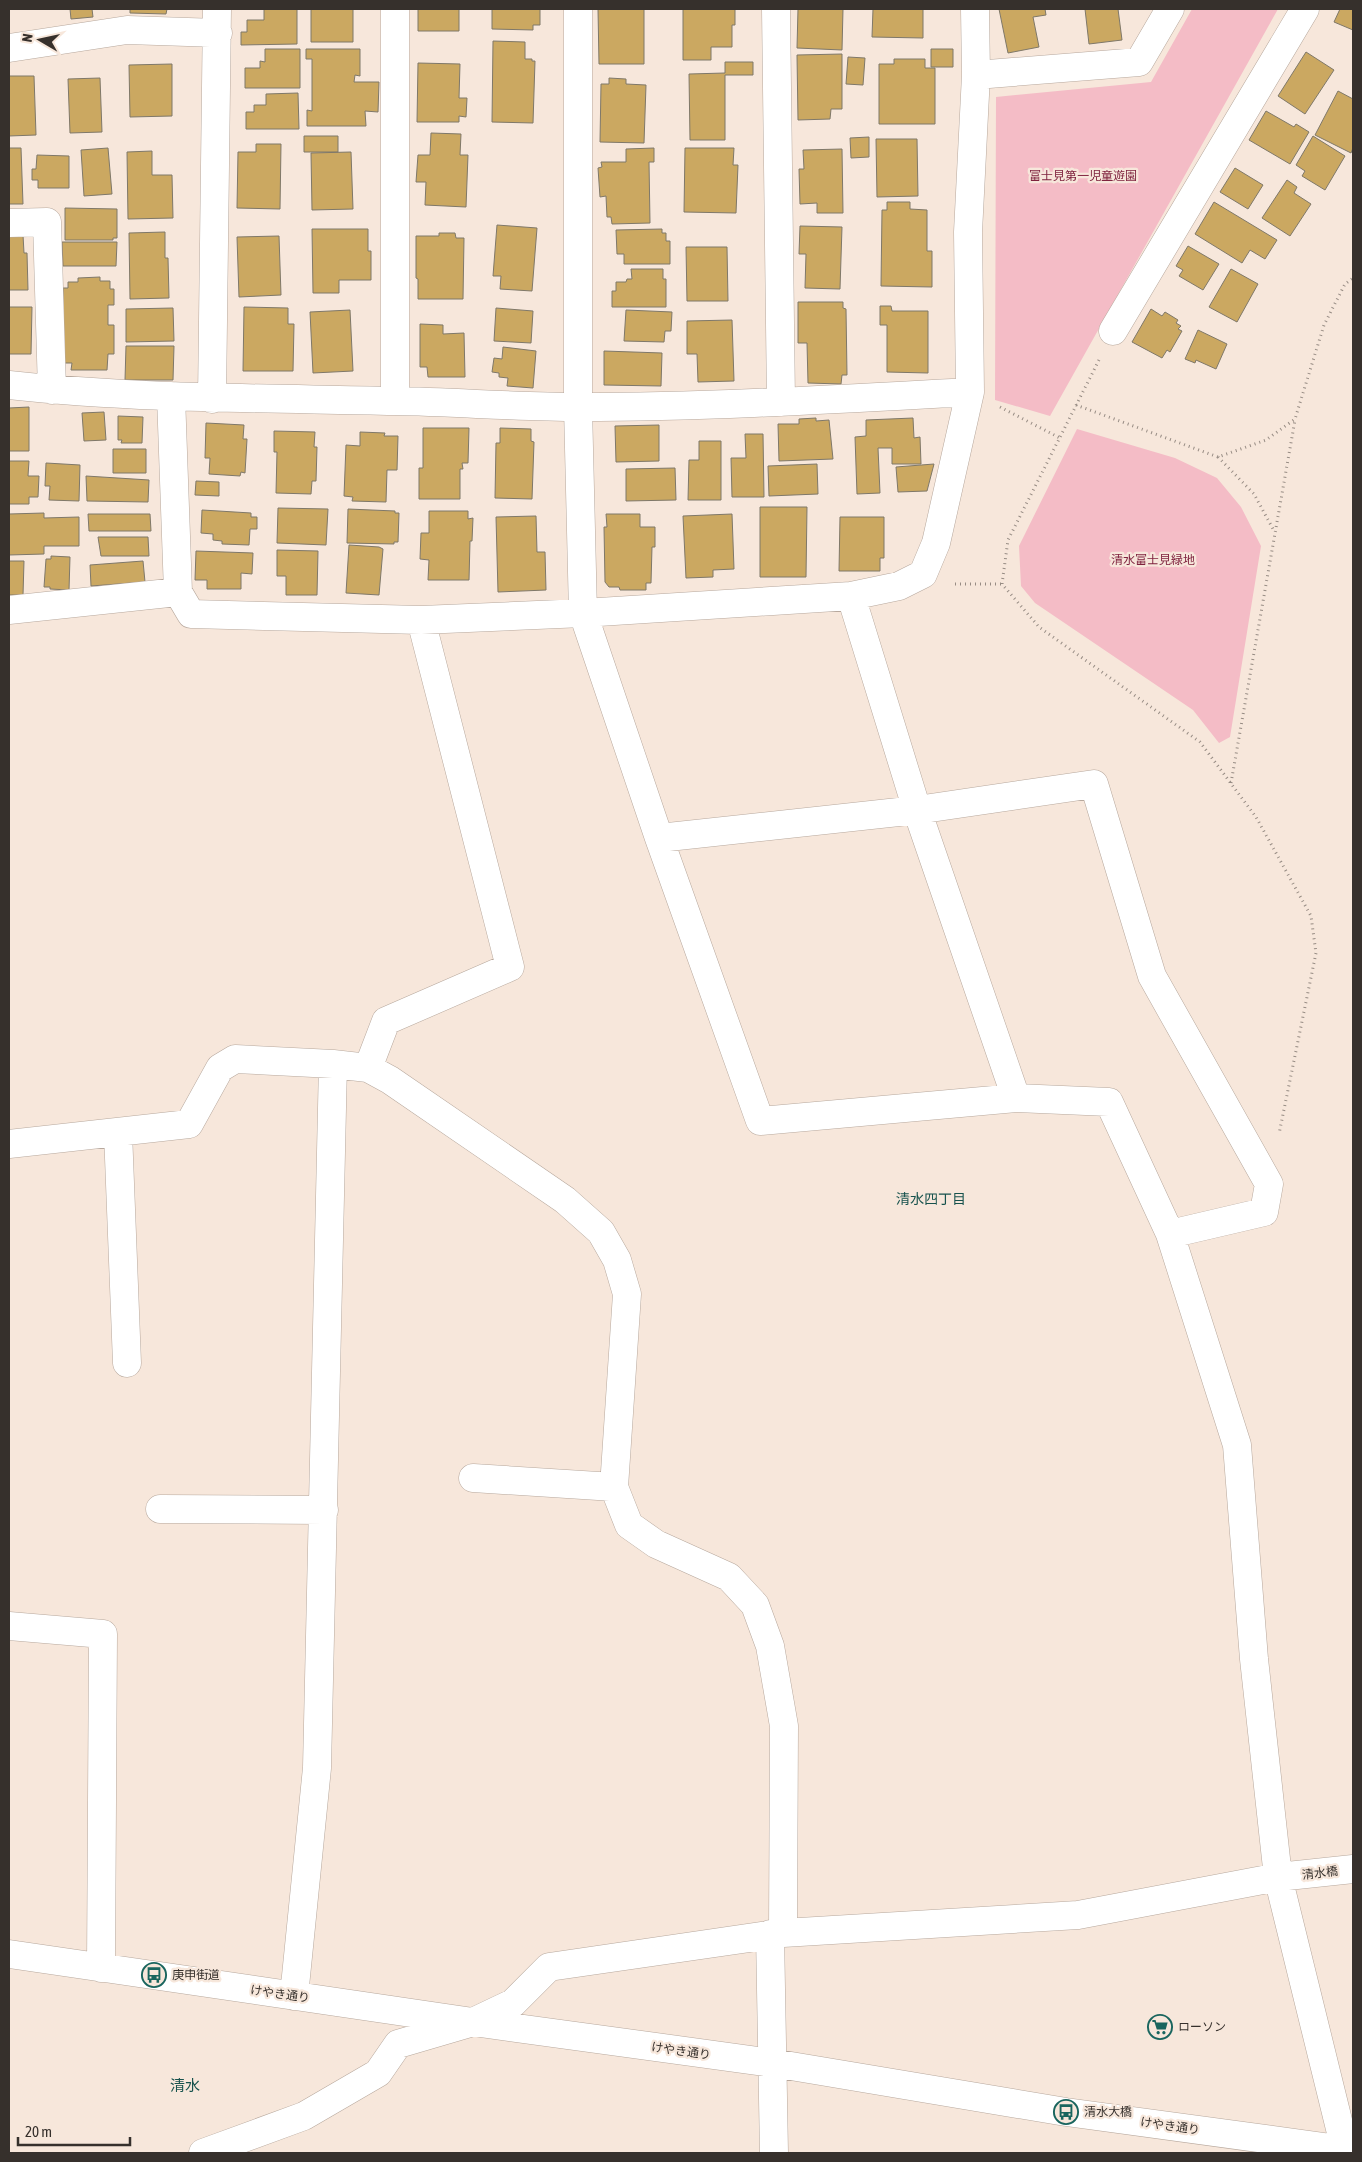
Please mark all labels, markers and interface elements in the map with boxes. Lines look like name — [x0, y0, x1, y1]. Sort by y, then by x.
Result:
north arrow — [15, 15, 65, 65]
text: N — [19, 33, 36, 43]
park label: 富士見第一児童遊園 — [1029, 169, 1137, 183]
park label: 清水富士見緑地 — [1111, 553, 1195, 567]
district label: 清水四丁目 — [896, 1191, 966, 1207]
street label: 清水橋 — [1301, 1864, 1339, 1882]
bus stop icon: 庚申街道 — [141, 1962, 167, 1988]
place label: 庚申街道 — [172, 1968, 220, 1982]
street label: けやき通り — [249, 1983, 311, 2005]
supermarket icon: ローソン — [1147, 2014, 1173, 2040]
place label: ローソン — [1178, 2020, 1226, 2034]
street label: けやき通り — [650, 2040, 712, 2062]
district label: 清水 — [170, 2077, 200, 2094]
bus stop icon: 清水大橋 — [1053, 2099, 1079, 2125]
place label: 清水大橋 — [1084, 2105, 1132, 2119]
scale bar — [18, 2114, 130, 2146]
street label: けやき通り — [1139, 2115, 1201, 2137]
text: 20 m — [25, 2123, 52, 2140]

